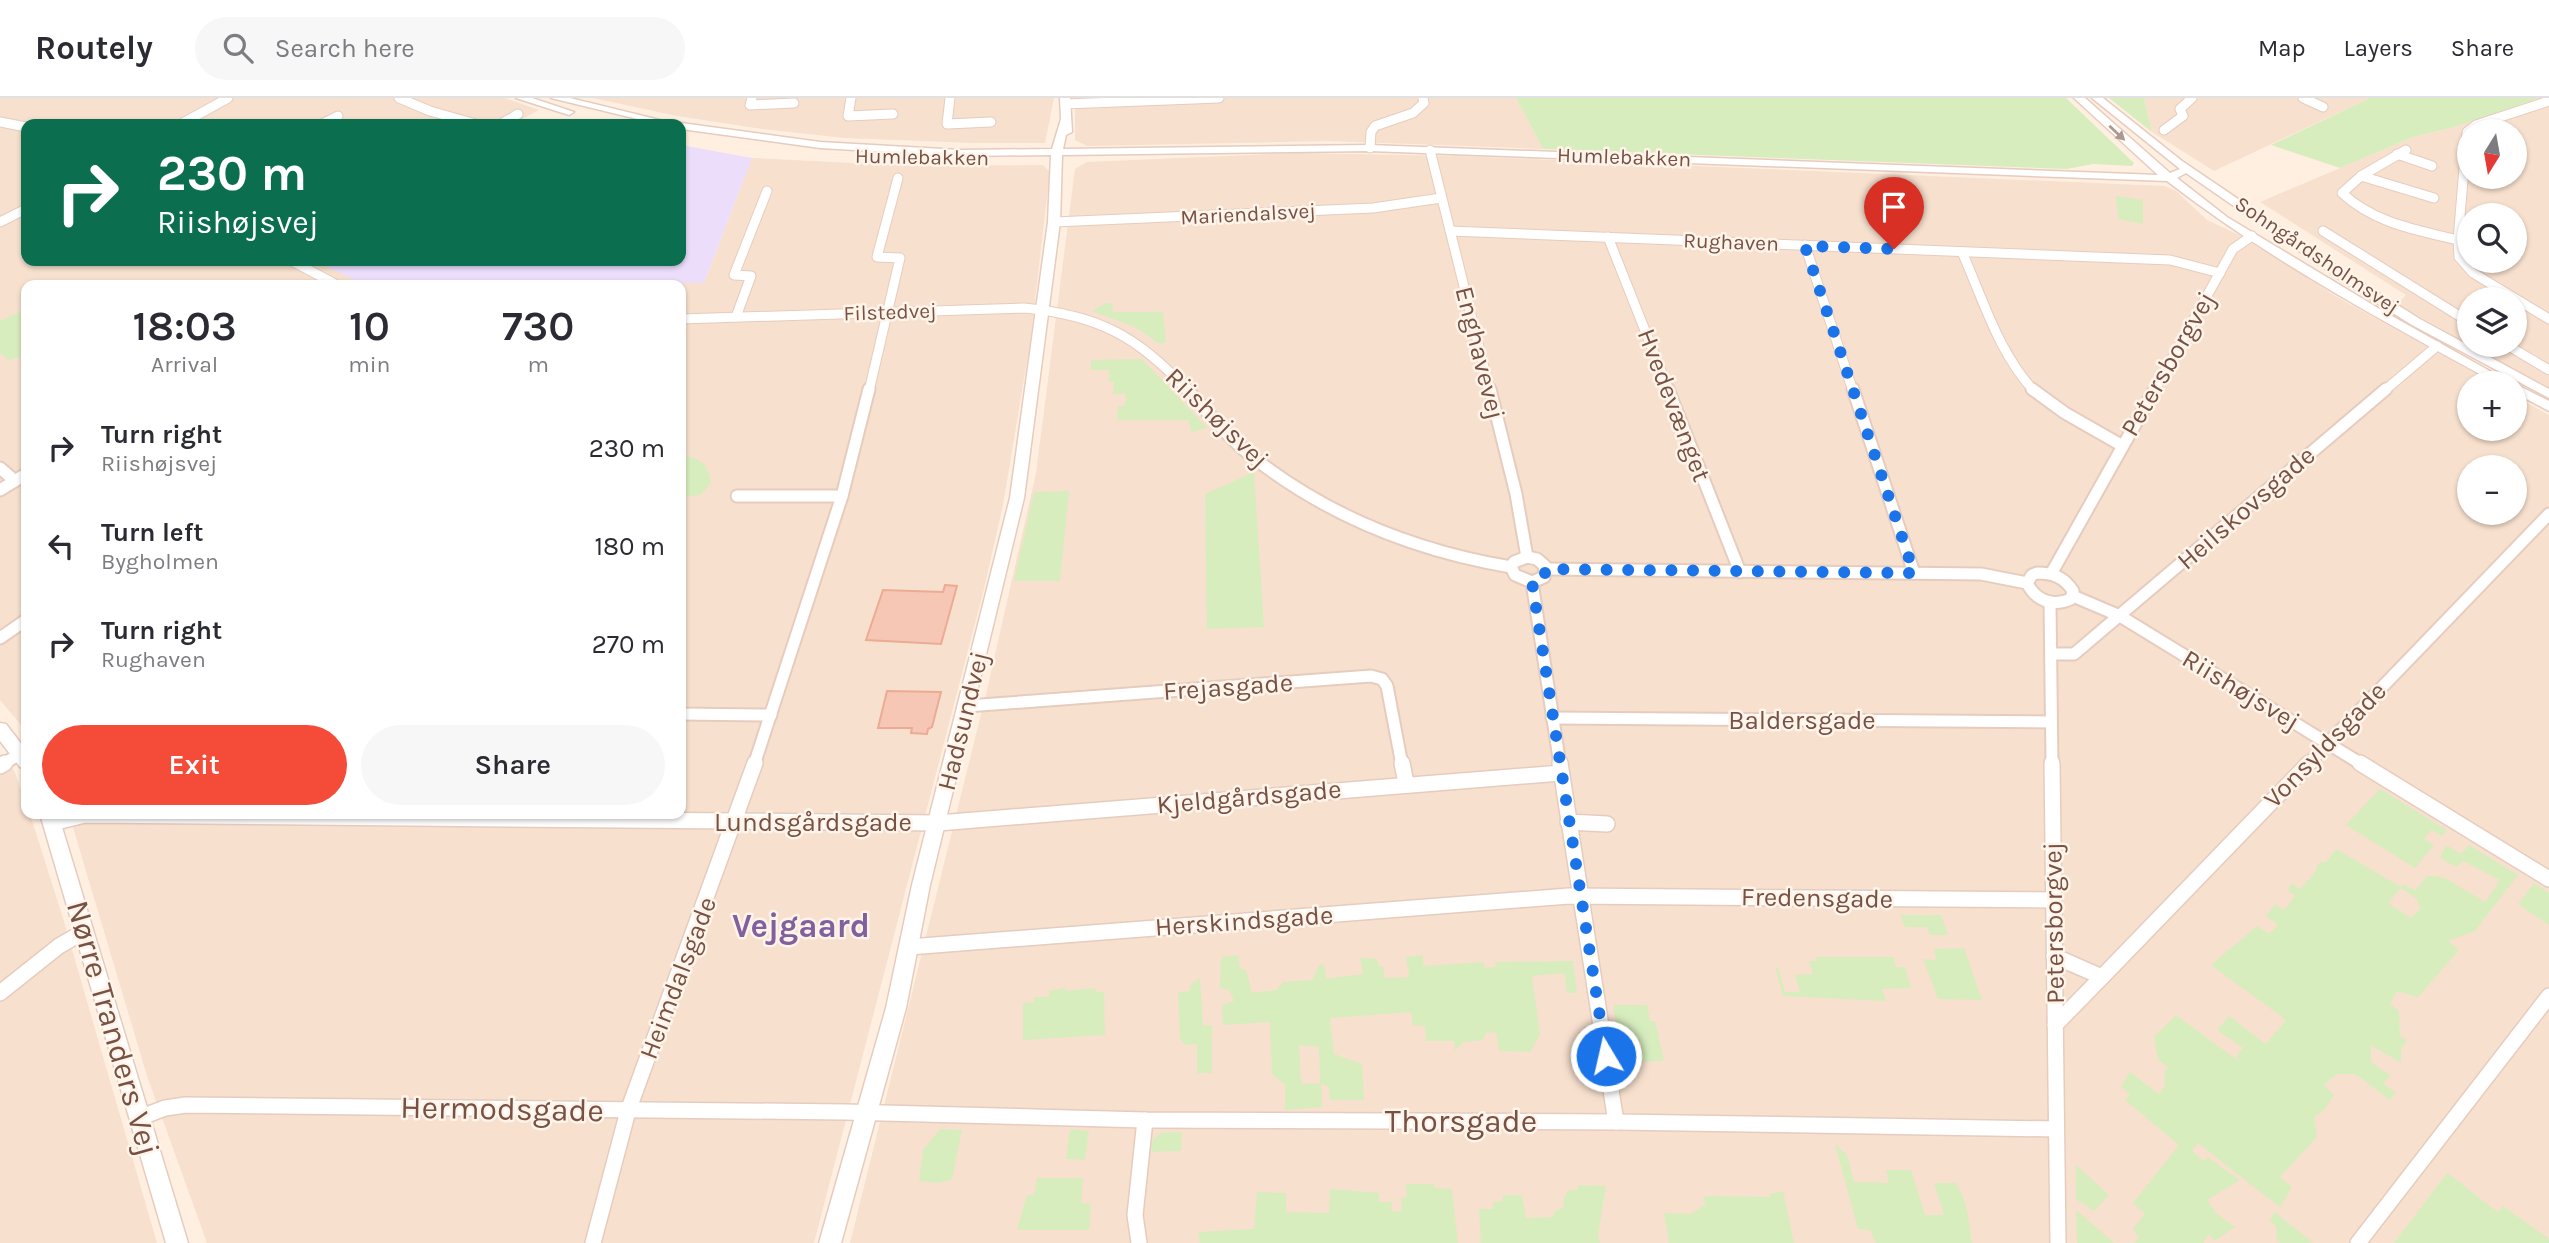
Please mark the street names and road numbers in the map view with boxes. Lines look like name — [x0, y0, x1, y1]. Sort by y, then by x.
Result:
street label: Humlebakken — [1557, 143, 1691, 171]
street label: Humlebakken — [855, 144, 989, 170]
street label: Sohngårdsholmsvej — [2230, 191, 2404, 319]
street label: Mariendalsvej — [1180, 198, 1316, 230]
street label: Rughaven — [1683, 228, 1779, 256]
street label: Enghavevej — [1449, 283, 1511, 423]
street label: Petersborgvej — [2114, 286, 2222, 442]
street label: Filstedvej — [843, 298, 937, 326]
street label: Hvedevænget — [1631, 324, 1717, 486]
street label: Riishøjsvej — [1159, 361, 1275, 475]
street label: Heilskovsgade — [2171, 440, 2321, 576]
street label: Riishøjsvej — [2177, 643, 2305, 737]
street label: Hadsundvej — [931, 648, 995, 794]
street label: Frejasgade — [1162, 667, 1294, 707]
street label: Vonsyldsgade — [2257, 676, 2393, 814]
street label: Baldersgade — [1728, 705, 1876, 736]
street label: Kjeldgårdsgade — [1155, 773, 1343, 821]
street label: Lundsgårdsgade — [714, 807, 912, 838]
street label: Petersborgvej — [2037, 842, 2071, 1004]
street label: Fredensgade — [1741, 881, 1893, 915]
street label: Heimdalsgade — [633, 893, 723, 1063]
street label: Nørre Tranders Vej — [59, 896, 167, 1160]
street label: Herskindsgade — [1154, 899, 1334, 943]
street label: Hermodsgade — [400, 1089, 604, 1129]
street label: Thorsgade — [1385, 1103, 1537, 1140]

